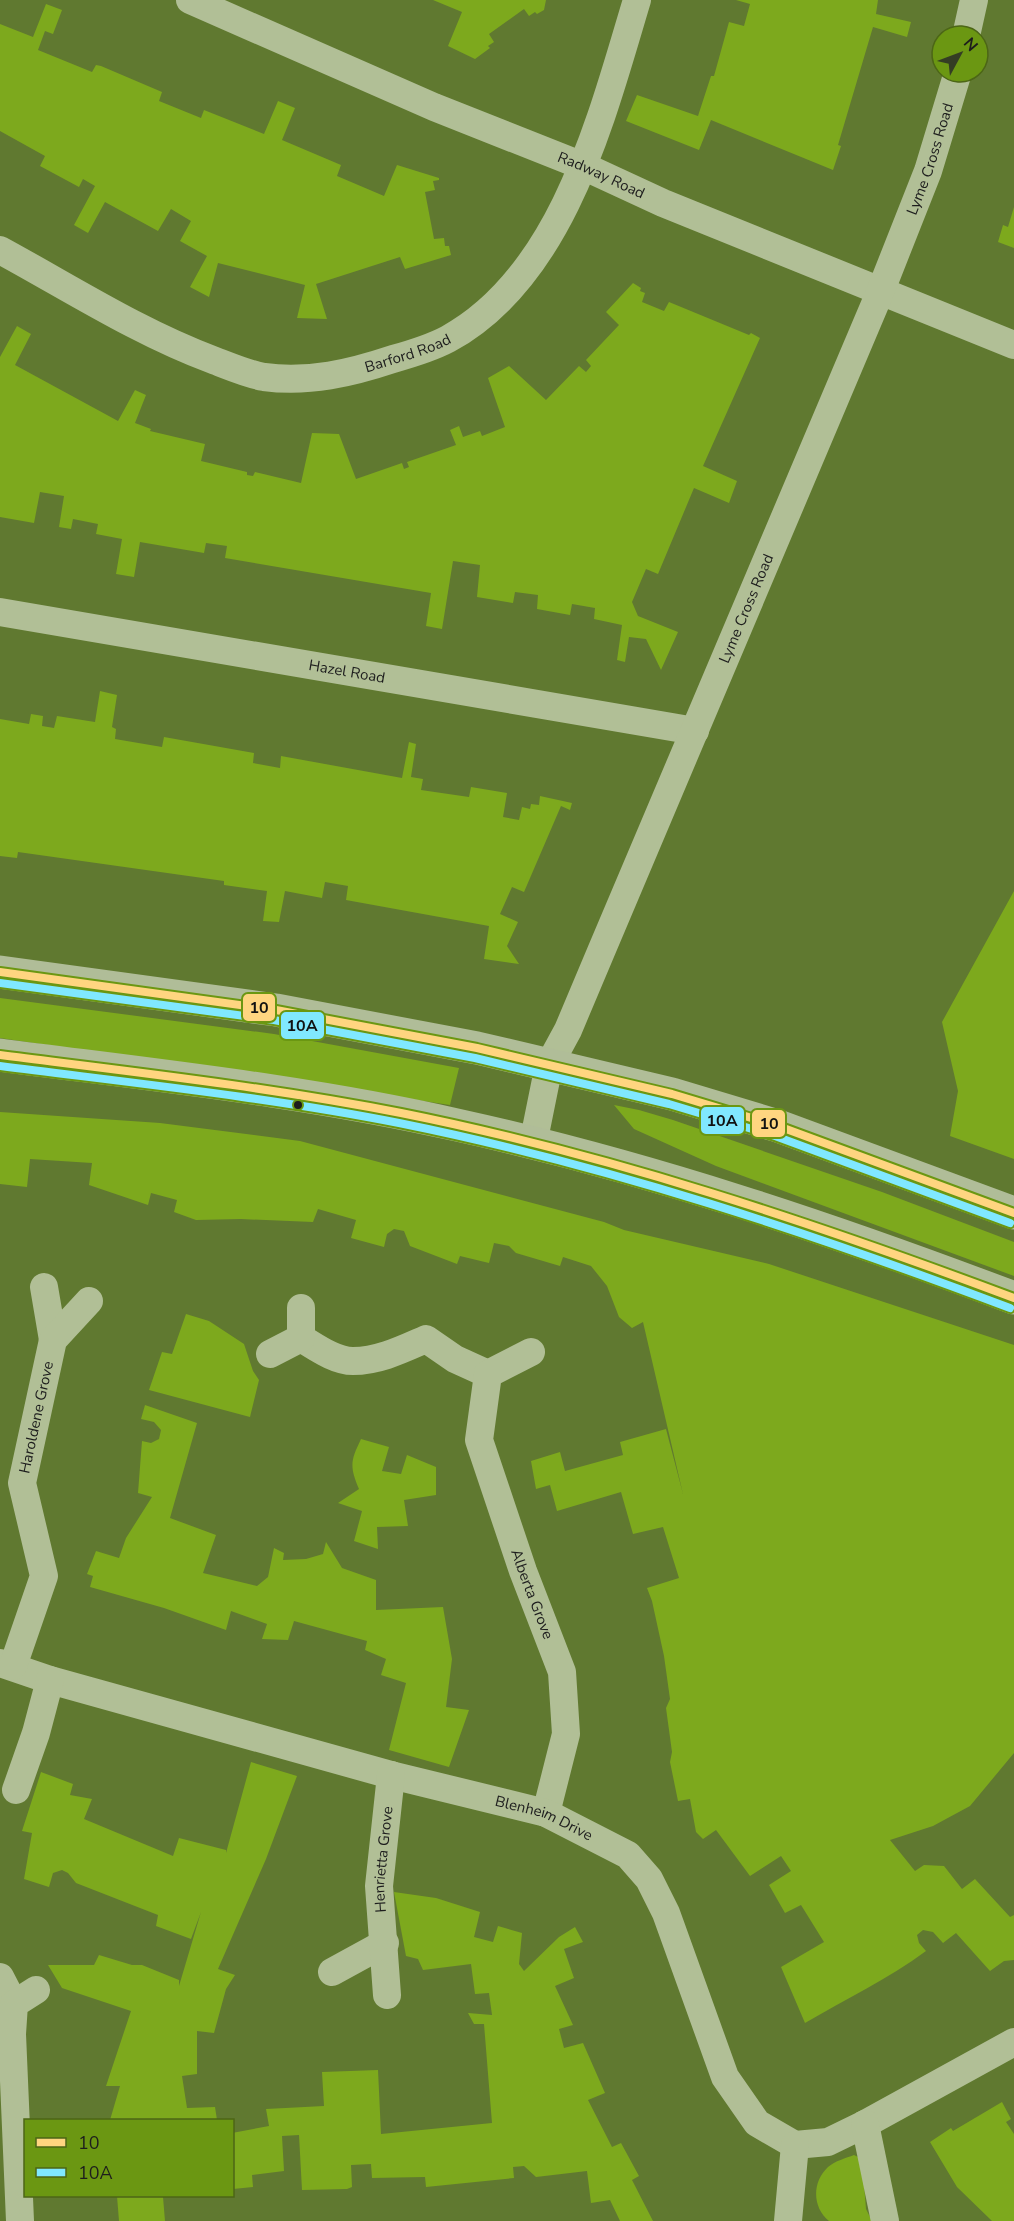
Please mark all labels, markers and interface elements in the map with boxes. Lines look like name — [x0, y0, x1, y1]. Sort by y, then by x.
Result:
north arrow — [930, 24, 990, 84]
text: N — [958, 33, 983, 57]
street label: Lyme Cross Road — [902, 101, 958, 218]
street label: Radway Road — [555, 147, 648, 203]
street label: Barford Road — [362, 329, 454, 377]
street label: Lyme Cross Road — [714, 551, 778, 666]
street label: Hazel Road — [307, 655, 387, 688]
line badge: 10 — [242, 993, 276, 1022]
text: 10 — [249, 997, 269, 1019]
line badge: 10A — [280, 1011, 325, 1040]
text: 10A — [286, 1015, 318, 1037]
unlabelled marker — [292, 1099, 304, 1111]
line badge: 10A — [700, 1106, 745, 1135]
line badge: 10 — [751, 1109, 786, 1138]
text: 10A — [706, 1110, 738, 1132]
text: 10 — [759, 1113, 779, 1135]
street label: Haroldene Grove — [14, 1359, 58, 1475]
street label: Alberta Grove — [506, 1546, 558, 1642]
street label: Blenheim Drive — [493, 1791, 596, 1845]
street label: Henrietta Grove — [369, 1805, 398, 1913]
legend — [24, 2119, 234, 2197]
text: 10 — [78, 2131, 100, 2155]
text: 10A — [78, 2161, 113, 2185]

